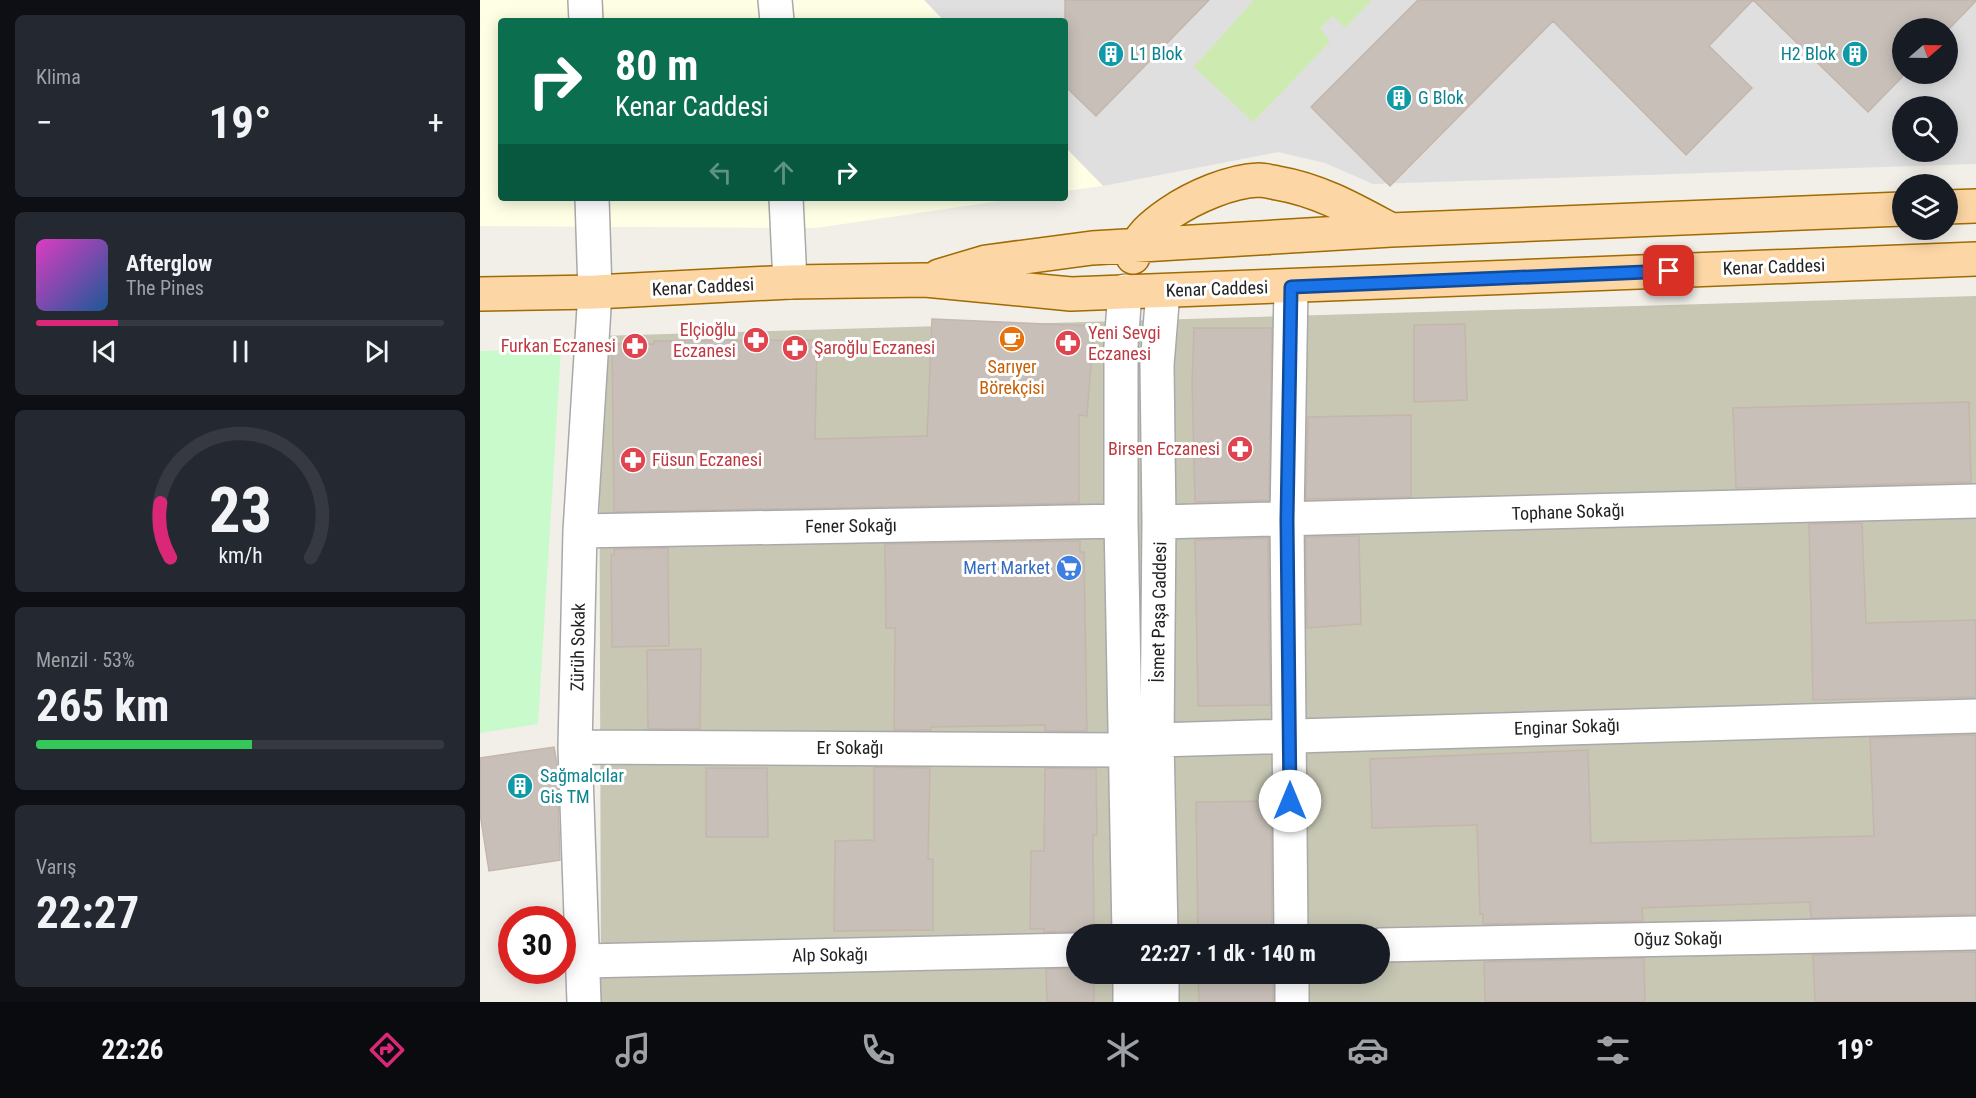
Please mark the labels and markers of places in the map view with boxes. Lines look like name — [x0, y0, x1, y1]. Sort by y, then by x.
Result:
building icon: L1 Blok — [1096, 39, 1126, 69]
building icon: H2 Blok — [1840, 39, 1870, 69]
place label: L1 Blok — [1130, 43, 1183, 64]
place label: H2 Blok — [1781, 43, 1836, 64]
building icon: G Blok — [1384, 83, 1414, 113]
place label: G Blok — [1418, 87, 1464, 108]
pin — [1643, 245, 1694, 296]
place label: Elçioğlu Eczanesi — [673, 319, 736, 361]
place label: Yeni Sevgi Eczanesi — [1088, 322, 1161, 364]
cafe icon: Sarıyer Börekçisi — [997, 324, 1027, 354]
pharmacy icon: Elçioğlu Eczanesi — [741, 325, 771, 355]
pharmacy icon: Yeni Sevgi Eczanesi — [1053, 328, 1083, 358]
pharmacy icon: Furkan Eczanesi — [620, 331, 650, 361]
pharmacy icon: Şaroğlu Eczanesi — [780, 333, 810, 363]
place label: Furkan Eczanesi — [501, 335, 616, 356]
place label: Şaroğlu Eczanesi — [814, 337, 935, 358]
place label: Sarıyer Börekçisi — [979, 356, 1045, 398]
pharmacy icon: Birsen Eczanesi — [1225, 434, 1255, 464]
place label: Birsen Eczanesi — [1108, 438, 1220, 459]
pharmacy icon: Füsun Eczanesi — [618, 445, 648, 475]
place label: Füsun Eczanesi — [652, 449, 762, 470]
supermarket icon: Mert Market — [1054, 553, 1084, 583]
place label: Mert Market — [963, 557, 1050, 578]
place label: Sağmalcılar Gis TM — [540, 765, 624, 807]
building icon: Sağmalcılar Gis TM — [505, 771, 535, 801]

